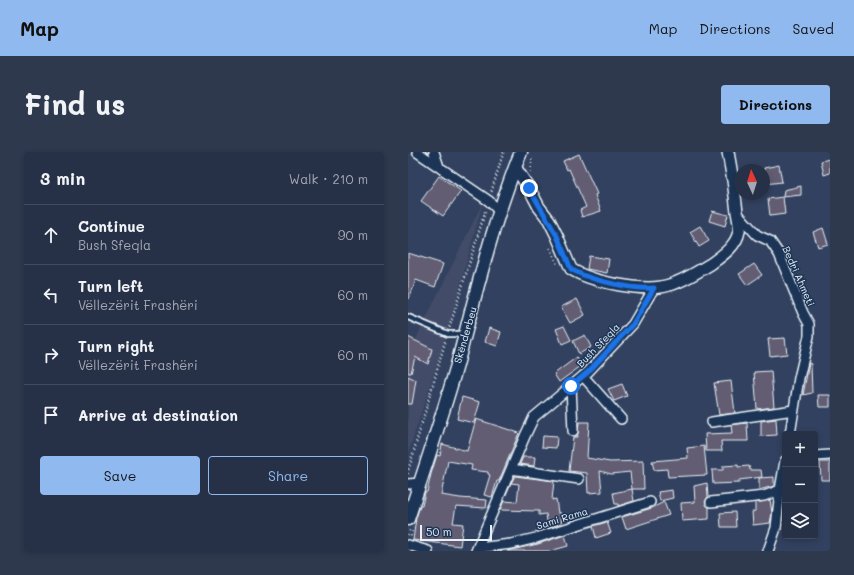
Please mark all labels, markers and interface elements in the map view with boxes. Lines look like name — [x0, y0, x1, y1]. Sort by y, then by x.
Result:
text: Map — [20, 16, 59, 41]
text: Map — [649, 19, 677, 38]
text: Directions — [699, 19, 770, 38]
text: Saved — [792, 19, 834, 38]
button: Directions — [721, 85, 830, 124]
text: Find us — [24, 86, 125, 122]
north arrow — [734, 164, 770, 200]
text: 3 min — [40, 167, 85, 189]
text: Walk · 210 m — [289, 170, 368, 187]
route end — [520, 179, 538, 197]
text: Continue — [78, 216, 145, 236]
icon: ahead — [40, 224, 62, 246]
text: 90 m — [338, 226, 368, 243]
text: Bush Sfeqla — [78, 236, 151, 253]
street label: Bedri Ahmeti — [780, 244, 818, 308]
text: Turn left — [78, 276, 143, 296]
icon: left — [40, 284, 62, 306]
text: 60 m — [338, 286, 368, 303]
text: Vëllezërit Frashëri — [78, 296, 198, 313]
street label: Skënderbeu — [450, 305, 480, 365]
street label: Bush Sfeqla — [573, 320, 623, 370]
text: Turn right — [78, 336, 155, 356]
icon: right — [40, 344, 62, 366]
text: 60 m — [338, 346, 368, 363]
text: Vëllezërit Frashëri — [78, 356, 198, 373]
route start — [562, 377, 580, 395]
icon: arrive — [40, 404, 62, 426]
text: Arrive at destination — [78, 405, 238, 425]
map controls — [782, 431, 818, 539]
button: + — [782, 431, 818, 467]
button: Save — [40, 456, 200, 495]
button: Share — [208, 456, 368, 495]
button: − — [782, 467, 818, 503]
button: layers — [782, 503, 818, 539]
street label: Sami Rama — [535, 504, 589, 532]
scale bar — [420, 523, 492, 542]
text: 50 m — [426, 524, 452, 539]

